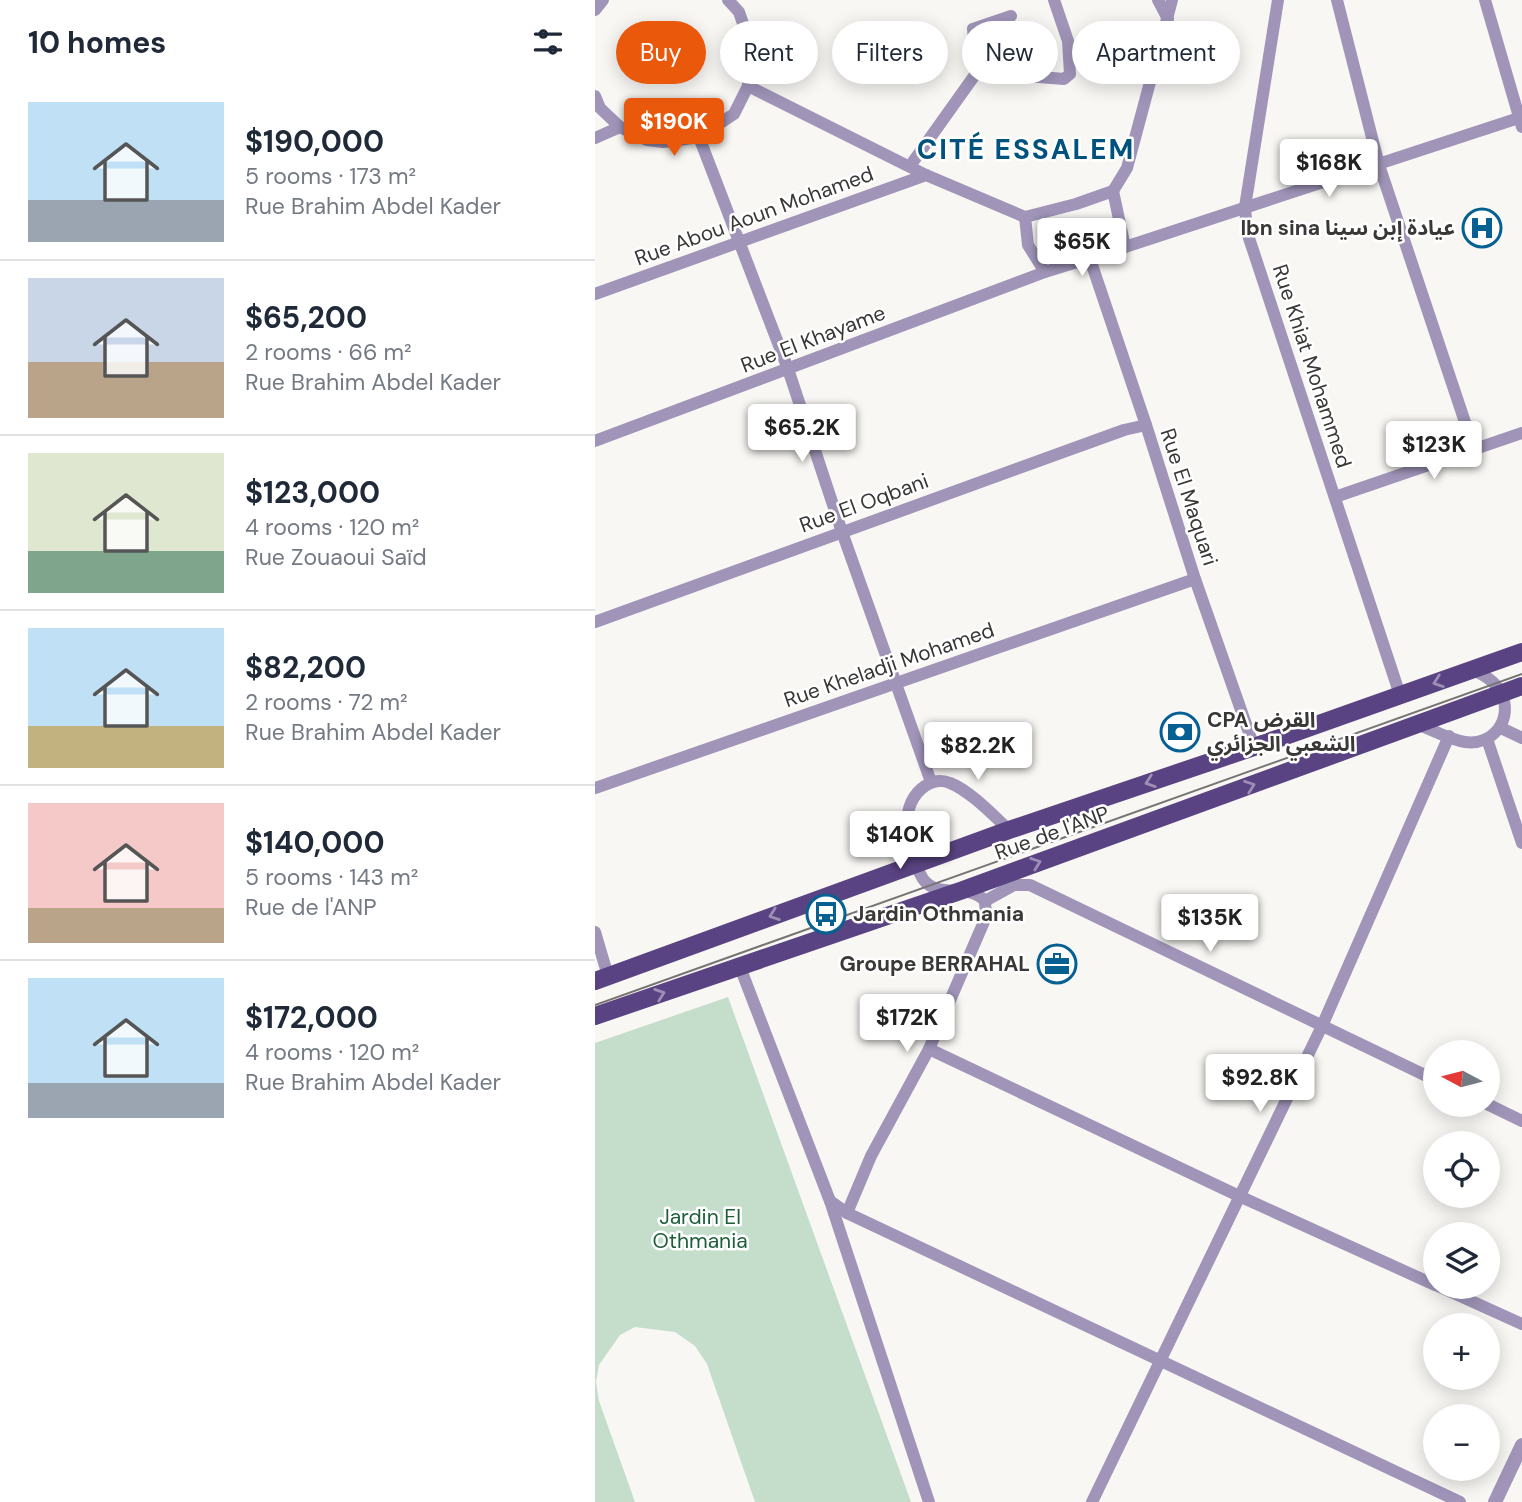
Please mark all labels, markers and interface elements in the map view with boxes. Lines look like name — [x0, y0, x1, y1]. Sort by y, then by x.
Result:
chip: Buy — [616, 21, 706, 84]
chip: Rent — [720, 21, 818, 84]
chip: Filters — [832, 21, 948, 84]
chip: New — [962, 21, 1058, 84]
chip: Apartment — [1072, 21, 1240, 84]
text: 10 homes — [28, 23, 166, 62]
icon: filters — [529, 23, 567, 61]
pin: $190K — [625, 99, 723, 158]
text: $190K — [640, 106, 708, 136]
text: $190,000 — [245, 122, 384, 161]
icon: home — [84, 130, 168, 214]
district label: CITÉ ESSALEM — [917, 131, 1135, 168]
pin: $168K — [1280, 140, 1378, 199]
text: $168K — [1296, 147, 1362, 177]
street label: Rue Abou Aoun Mohamed — [631, 160, 877, 272]
text: 5 rooms · 173 m² — [245, 161, 416, 191]
text: Rue Brahim Abdel Kader — [245, 191, 501, 221]
hospital icon: Ibn sina عيادة إبن سينا — [1461, 207, 1503, 249]
place label: Ibn sina عيادة إبن سينا — [1240, 214, 1455, 242]
pin: $65K — [1041, 218, 1123, 278]
text: $65K — [1053, 226, 1111, 256]
street label: Rue Khiat Mohammed — [1266, 261, 1358, 471]
text: $65,200 — [245, 298, 367, 337]
street label: Rue El Khayame — [737, 299, 889, 379]
icon: home — [84, 306, 168, 390]
text: 2 rooms · 66 m² — [245, 337, 412, 367]
text: Rue Brahim Abdel Kader — [245, 367, 501, 397]
pin: $65.2K — [745, 405, 859, 464]
text: $65.2K — [764, 412, 840, 442]
pin: $123K — [1385, 421, 1483, 481]
street label: Rue El Maquari — [1154, 425, 1224, 569]
text: $123K — [1402, 429, 1466, 459]
street label: Rue El Oqbani — [796, 467, 932, 539]
text: $123,000 — [245, 473, 380, 512]
icon: home — [84, 481, 168, 565]
text: 4 rooms · 120 m² — [245, 512, 419, 542]
text: Rue Zouaoui Saïd — [245, 542, 427, 572]
street label: Rue Kheladji Mohamed — [780, 616, 998, 714]
text: $82,200 — [245, 648, 366, 687]
icon: home — [84, 656, 168, 740]
one-way arrow — [1432, 674, 1445, 688]
text: 2 rooms · 72 m² — [245, 687, 408, 717]
place label: CPA القرض الشعبي الجزائري — [1207, 706, 1355, 761]
bank icon: CPA القرض الشعبي الجزائري — [1159, 711, 1201, 753]
text: Rue Brahim Abdel Kader — [245, 717, 501, 747]
pin: $82.2K — [921, 722, 1035, 782]
text: $82.2K — [940, 730, 1016, 760]
one-way arrow — [1145, 774, 1157, 788]
one-way arrow — [1244, 780, 1256, 794]
street label: Rue de l'ANP — [991, 799, 1113, 867]
pin: $140K — [851, 812, 949, 871]
text: $140K — [866, 819, 934, 849]
text: $140,000 — [245, 823, 385, 862]
icon: home — [84, 831, 168, 915]
one-way arrow — [1030, 857, 1042, 871]
text: 5 rooms · 143 m² — [245, 862, 418, 892]
text: Rue de l'ANP — [245, 892, 377, 922]
bus stop icon: Jardin Othmania — [805, 893, 847, 935]
pin: $135K — [1161, 894, 1259, 954]
place label: Jardin Othmania — [853, 900, 1024, 928]
text: $135K — [1177, 902, 1243, 932]
one-way arrow — [769, 907, 781, 921]
office icon: Groupe BERRAHAL — [1036, 943, 1078, 985]
place label: Groupe BERRAHAL — [840, 950, 1030, 978]
one-way arrow — [653, 988, 665, 1002]
pin: $172K — [858, 995, 956, 1054]
text: $172,000 — [245, 998, 378, 1037]
text: $172K — [876, 1002, 938, 1032]
icon: home — [84, 1006, 168, 1090]
text: 4 rooms · 120 m² — [245, 1037, 419, 1067]
north arrow — [1423, 1040, 1500, 1116]
map controls — [1423, 1040, 1500, 1481]
pin: $92.8K — [1203, 1054, 1317, 1114]
text: $92.8K — [1222, 1062, 1298, 1092]
text: Rue Brahim Abdel Kader — [245, 1067, 501, 1097]
button: locate — [1423, 1131, 1500, 1208]
park label: Jardin El Othmania — [652, 1203, 748, 1255]
button: layers — [1423, 1222, 1500, 1299]
button: + — [1423, 1313, 1500, 1390]
button: − — [1423, 1404, 1500, 1481]

